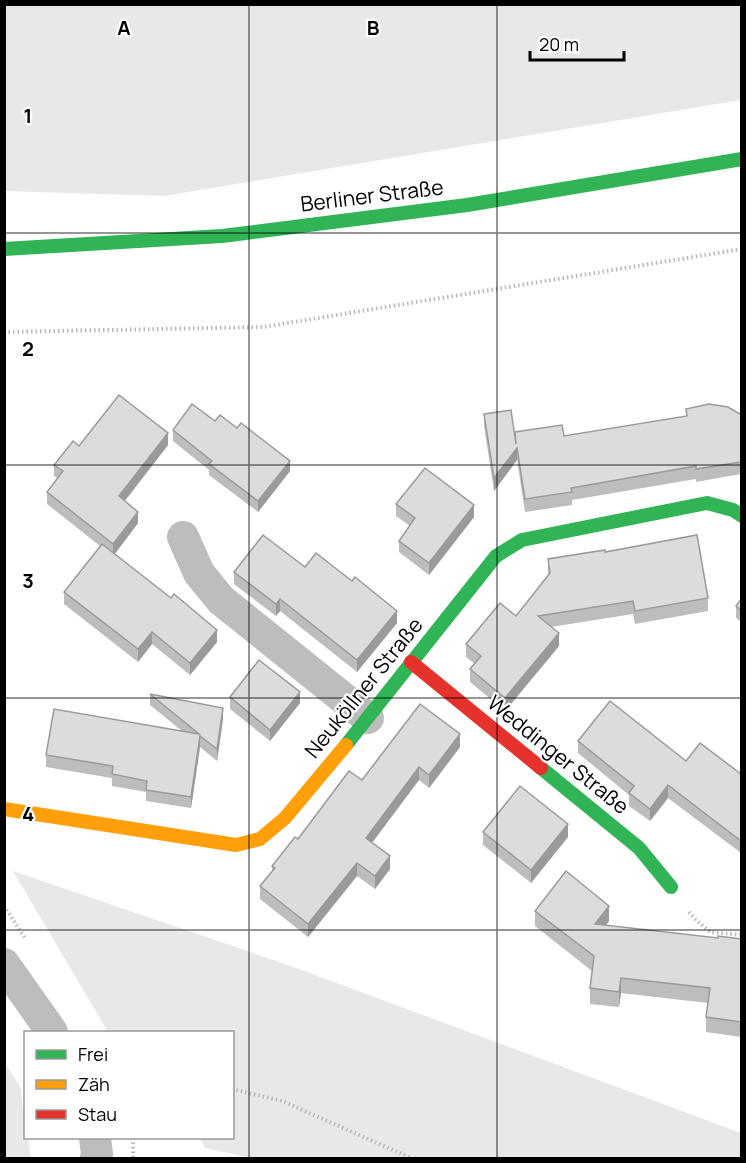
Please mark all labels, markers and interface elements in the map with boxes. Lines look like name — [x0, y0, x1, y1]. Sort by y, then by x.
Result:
text: A — [117, 14, 131, 41]
text: B — [367, 14, 380, 41]
scale bar — [530, 24, 624, 62]
text: 20 m — [539, 32, 579, 56]
text: 1 — [24, 102, 32, 129]
street label: Berliner Straße — [299, 172, 445, 218]
text: 2 — [22, 335, 34, 362]
text: 3 — [22, 567, 34, 594]
street label: Neuköllner Straße — [298, 611, 429, 763]
street label: Weddinger Straße — [482, 688, 635, 820]
text: 4 — [22, 800, 34, 827]
legend — [24, 1031, 234, 1139]
text: Frei — [78, 1042, 108, 1066]
text: Zäh — [78, 1072, 110, 1096]
text: Stau — [78, 1102, 117, 1126]

